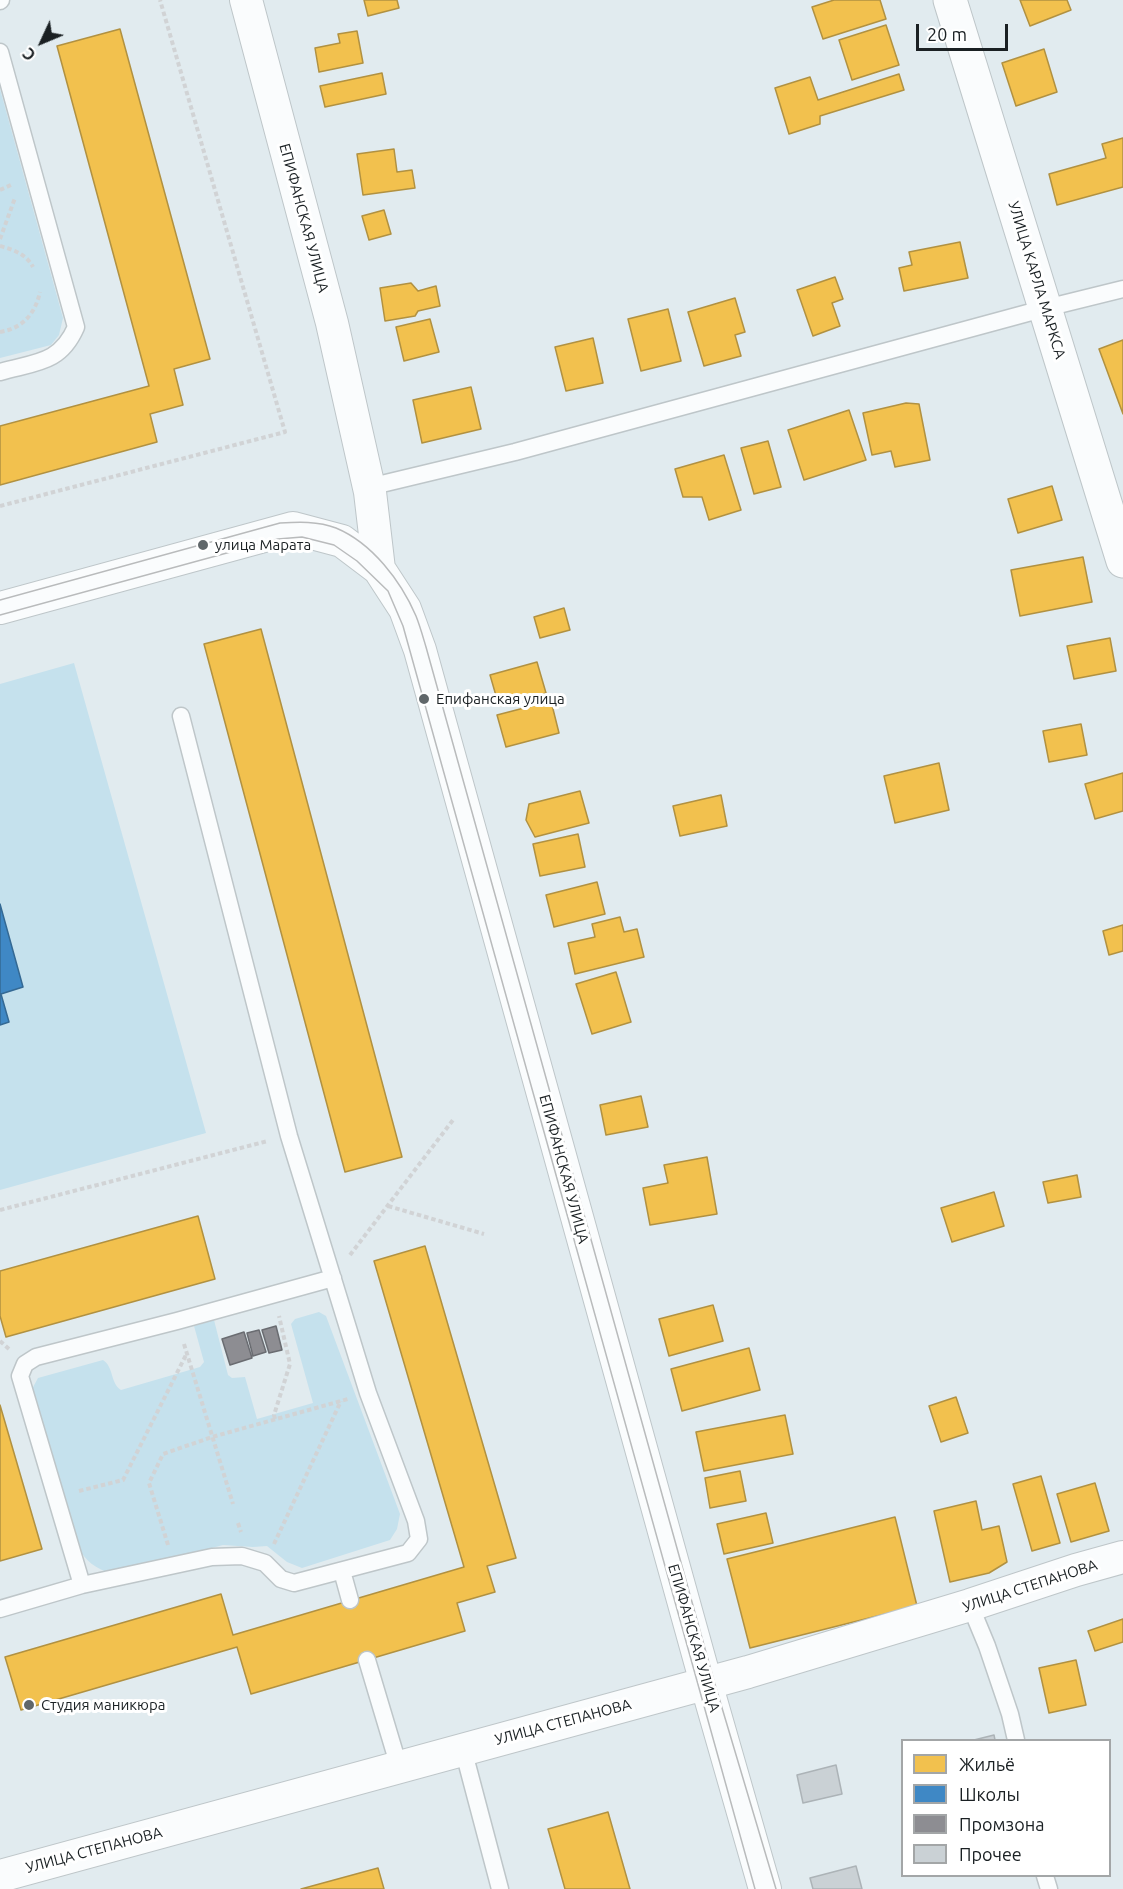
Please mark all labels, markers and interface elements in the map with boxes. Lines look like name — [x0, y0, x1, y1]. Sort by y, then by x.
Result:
north arrow — [12, 12, 72, 72]
scale bar — [919, 12, 1010, 50]
text: 20 m — [927, 24, 967, 44]
text: С — [19, 45, 39, 64]
street label: ЕПИФАНСКАЯ УЛИЦА — [275, 142, 333, 294]
street label: УЛИЦА КАРЛА МАРКСА — [1004, 199, 1070, 361]
place label: улица Марата — [215, 536, 311, 554]
marker: улица Марата — [196, 538, 210, 552]
place label: Епифанская улица — [436, 690, 565, 708]
marker: Епифанская улица — [417, 692, 431, 706]
street label: ЕПИФАНСКАЯ УЛИЦА — [535, 1093, 593, 1245]
street label: УЛИЦА СТЕПАНОВА — [960, 1556, 1100, 1616]
street label: ЕПИФАНСКАЯ УЛИЦА — [664, 1562, 724, 1714]
street label: УЛИЦА СТЕПАНОВА — [493, 1695, 633, 1749]
place label: Студия маникюра — [41, 1696, 165, 1714]
marker: Студия маникюра — [22, 1698, 36, 1712]
legend — [901, 1739, 1111, 1877]
text: Жильё — [959, 1754, 1015, 1774]
text: Школы — [959, 1784, 1020, 1804]
text: Промзона — [959, 1814, 1044, 1834]
street label: УЛИЦА СТЕПАНОВА — [24, 1823, 164, 1877]
text: Прочее — [959, 1844, 1022, 1864]

